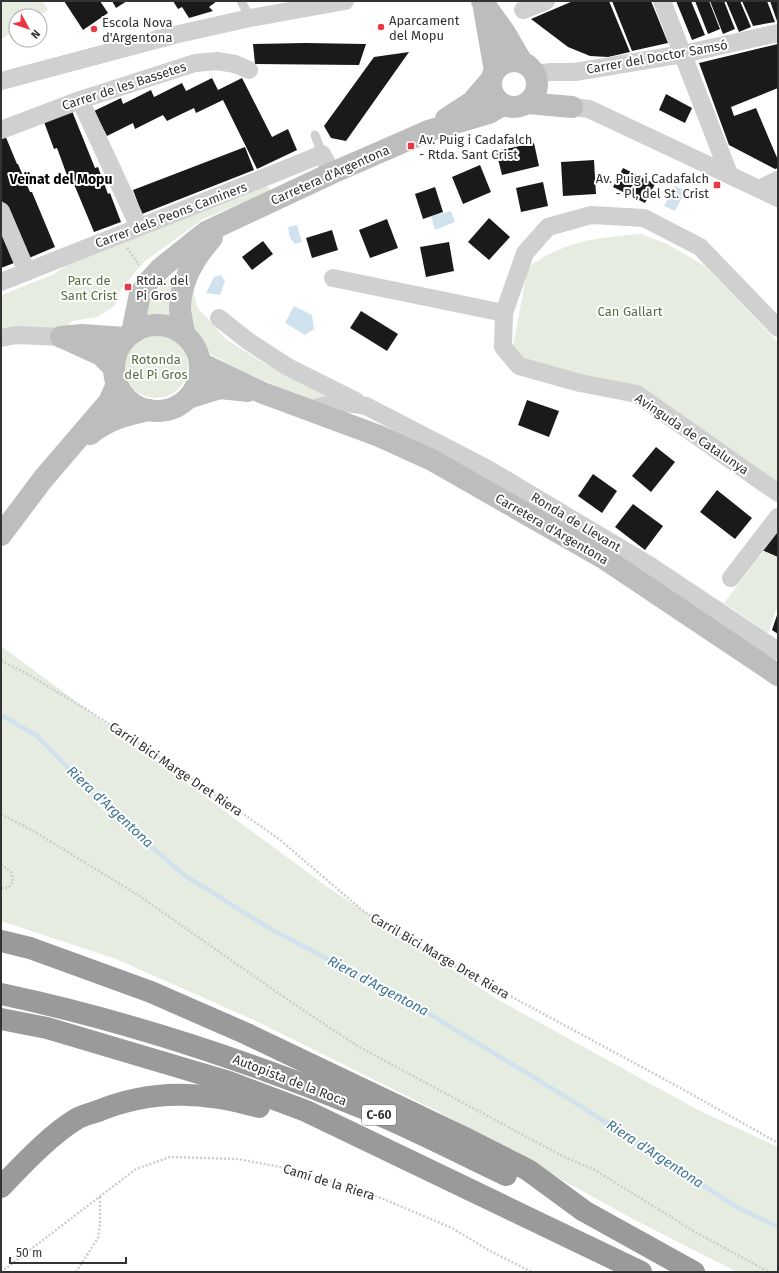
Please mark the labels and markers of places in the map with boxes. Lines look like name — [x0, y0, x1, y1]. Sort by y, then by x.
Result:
place label: Aparcament del Mopu — [389, 13, 460, 43]
place label: Escola Nova d'Argentona — [102, 15, 173, 45]
marker: Aparcament del Mopu — [376, 22, 386, 32]
marker: Escola Nova d'Argentona — [89, 24, 99, 34]
place label: Av. Puig i Cadafalch - Rtda. Sant Crist — [419, 132, 532, 162]
marker: Av. Puig i Cadafalch - Rtda. Sant Crist — [406, 141, 416, 151]
place label: Av. Puig i Cadafalch - Pl, del St. Crist — [596, 171, 709, 201]
marker: Av. Puig i Cadafalch - Pl, del St. Crist — [712, 180, 722, 190]
place label: Rtda. del Pi Gros — [136, 273, 189, 303]
marker: Rtda. del Pi Gros — [123, 282, 133, 292]

